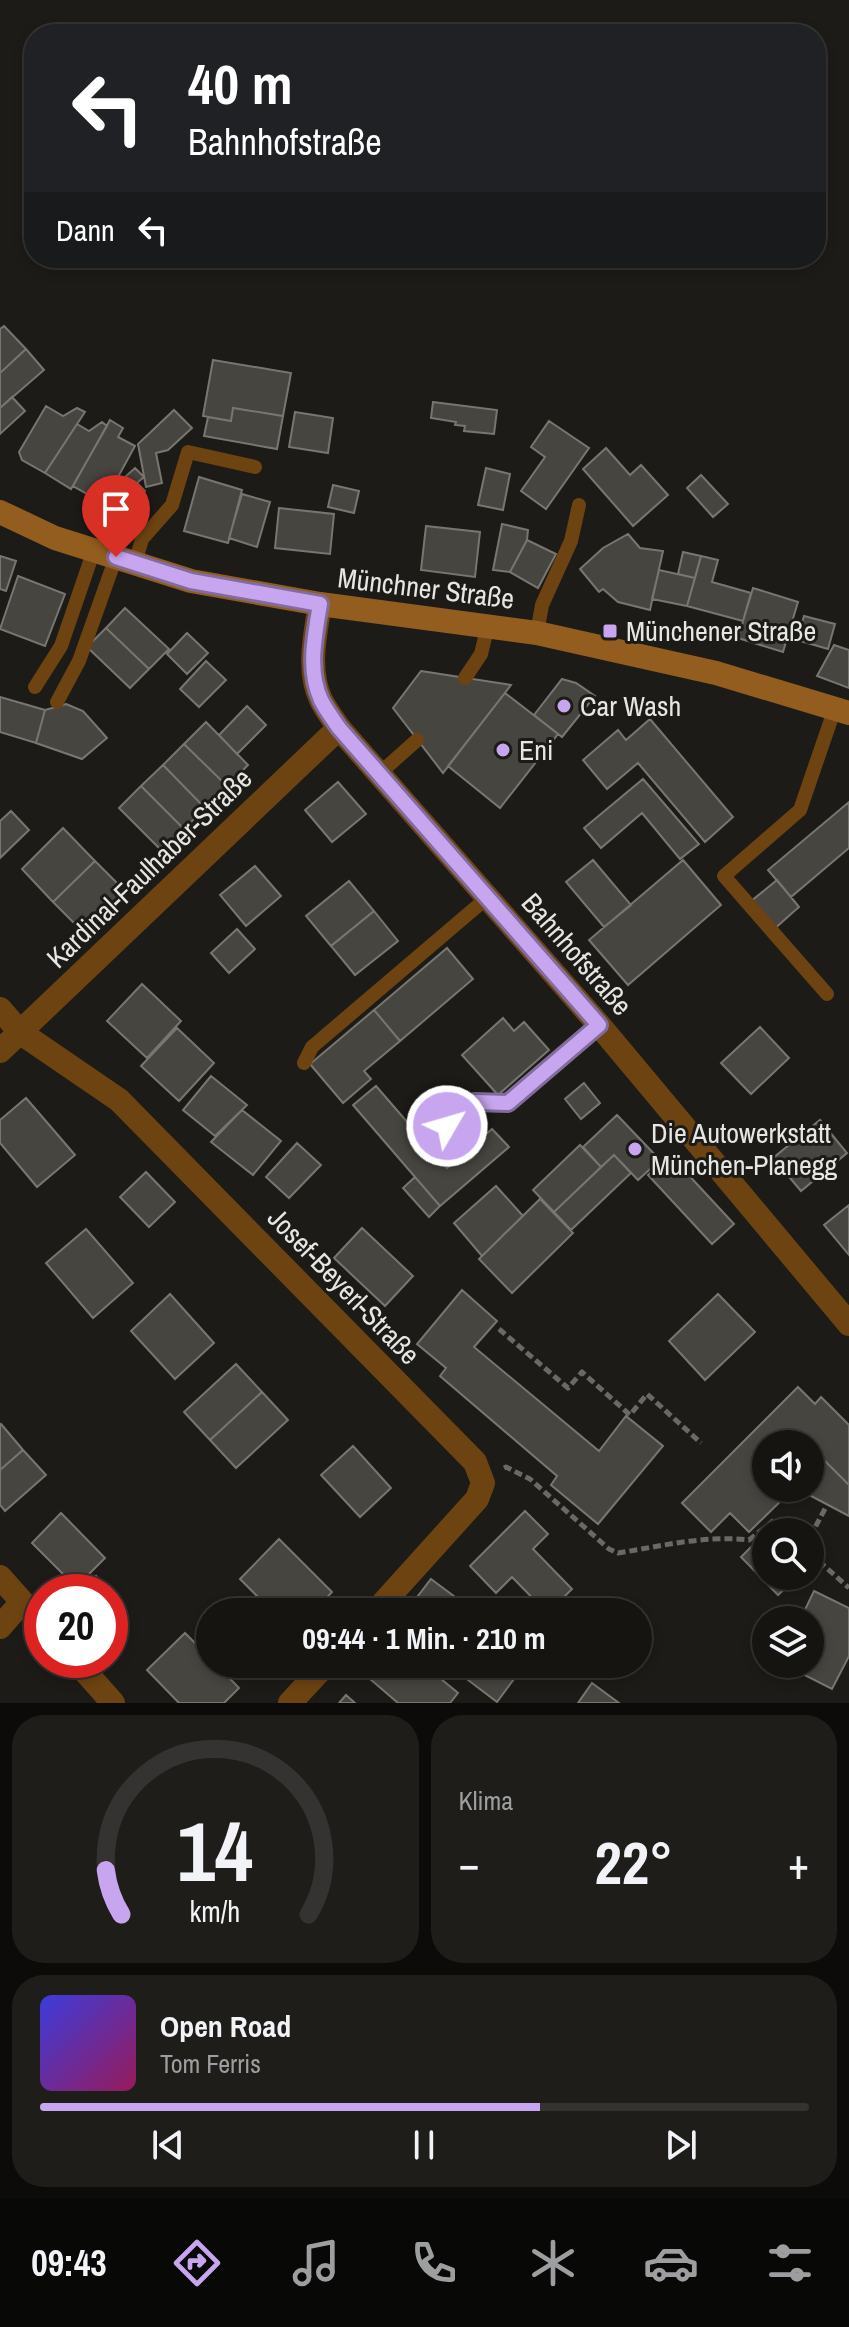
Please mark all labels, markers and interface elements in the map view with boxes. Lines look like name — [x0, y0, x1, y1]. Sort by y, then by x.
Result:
text: 40 m — [188, 46, 293, 121]
icon: left — [56, 56, 160, 160]
text: Bahnhofstraße — [188, 118, 382, 166]
icon: left — [131, 208, 175, 252]
text: Dann — [56, 210, 115, 250]
pin — [82, 475, 150, 557]
icon: arrive — [94, 487, 138, 531]
street label: Münchner Straße — [336, 558, 516, 618]
place label: Münchener Straße — [626, 612, 816, 650]
marker: Münchener Straße — [601, 622, 619, 640]
place label: Car Wash — [580, 687, 681, 725]
marker: Car Wash — [555, 697, 573, 715]
place label: Eni — [519, 731, 553, 769]
marker: Eni — [494, 741, 512, 759]
street label: Kardinal-Faulhaber-Straße — [38, 760, 260, 976]
street label: Bahnhofstraße — [513, 885, 641, 1023]
position arrow — [405, 1084, 489, 1168]
place label: Die Autowerkstatt München-Planegg — [651, 1114, 838, 1184]
marker: Die Autowerkstatt München-Planegg — [626, 1140, 644, 1158]
street label: Josef-Beyerl-Straße — [259, 1199, 429, 1373]
map controls — [752, 1430, 824, 1678]
button: sound — [752, 1430, 824, 1502]
button: search — [752, 1518, 824, 1590]
speed limit sign: 20 — [24, 1574, 128, 1678]
button: layers — [752, 1606, 824, 1678]
text: 09:44 · 1 Min. · 210 m — [302, 1618, 546, 1658]
text: Klima — [459, 1783, 513, 1818]
text: 14 — [177, 1795, 253, 1907]
text: 22° — [594, 1822, 673, 1903]
text: − — [459, 1833, 480, 1893]
text: + — [788, 1833, 809, 1893]
text: km/h — [190, 1892, 241, 1931]
text: Open Road — [160, 2006, 291, 2046]
text: Tom Ferris — [160, 2046, 261, 2081]
icon: previous — [146, 2123, 190, 2167]
icon: pause — [402, 2123, 446, 2167]
icon: next — [659, 2123, 703, 2167]
icon: directions — [169, 2235, 225, 2291]
icon: music — [288, 2235, 344, 2291]
icon: phone — [406, 2235, 462, 2291]
icon: climate — [525, 2235, 581, 2291]
icon: car — [643, 2235, 699, 2291]
icon: filters — [762, 2235, 818, 2291]
text: 09:43 — [31, 2239, 107, 2287]

